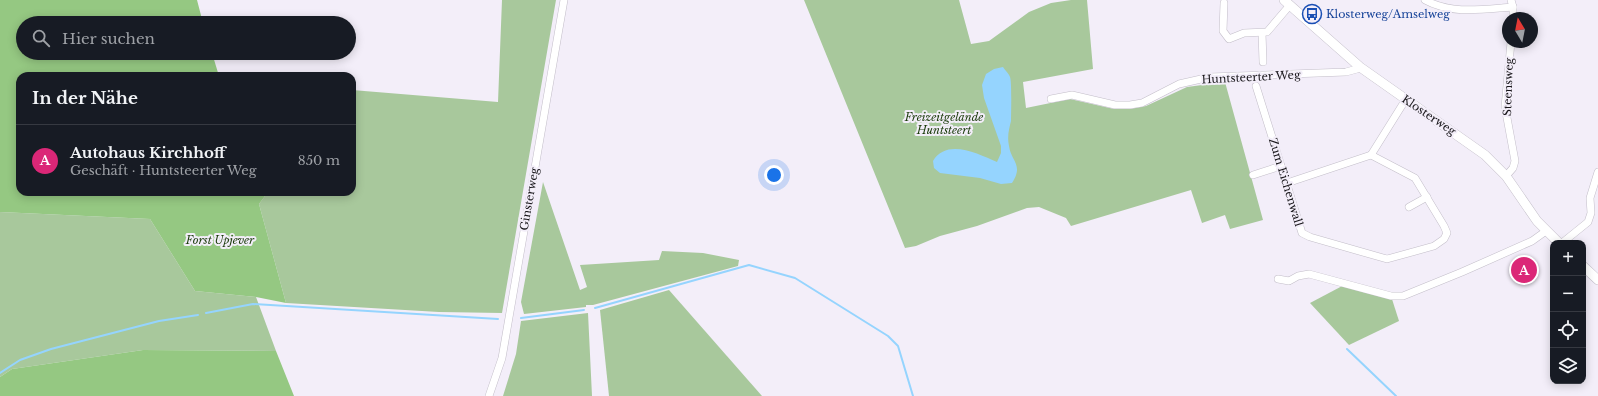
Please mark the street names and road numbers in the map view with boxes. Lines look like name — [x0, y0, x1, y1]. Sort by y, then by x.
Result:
street label: Steensweg — [1500, 57, 1516, 116]
street label: Huntsteerter Weg — [1201, 67, 1301, 87]
street label: Klosterweg — [1399, 92, 1459, 138]
street label: Zum Eichenwall — [1266, 136, 1306, 228]
street label: Ginsterweg — [517, 166, 541, 232]

